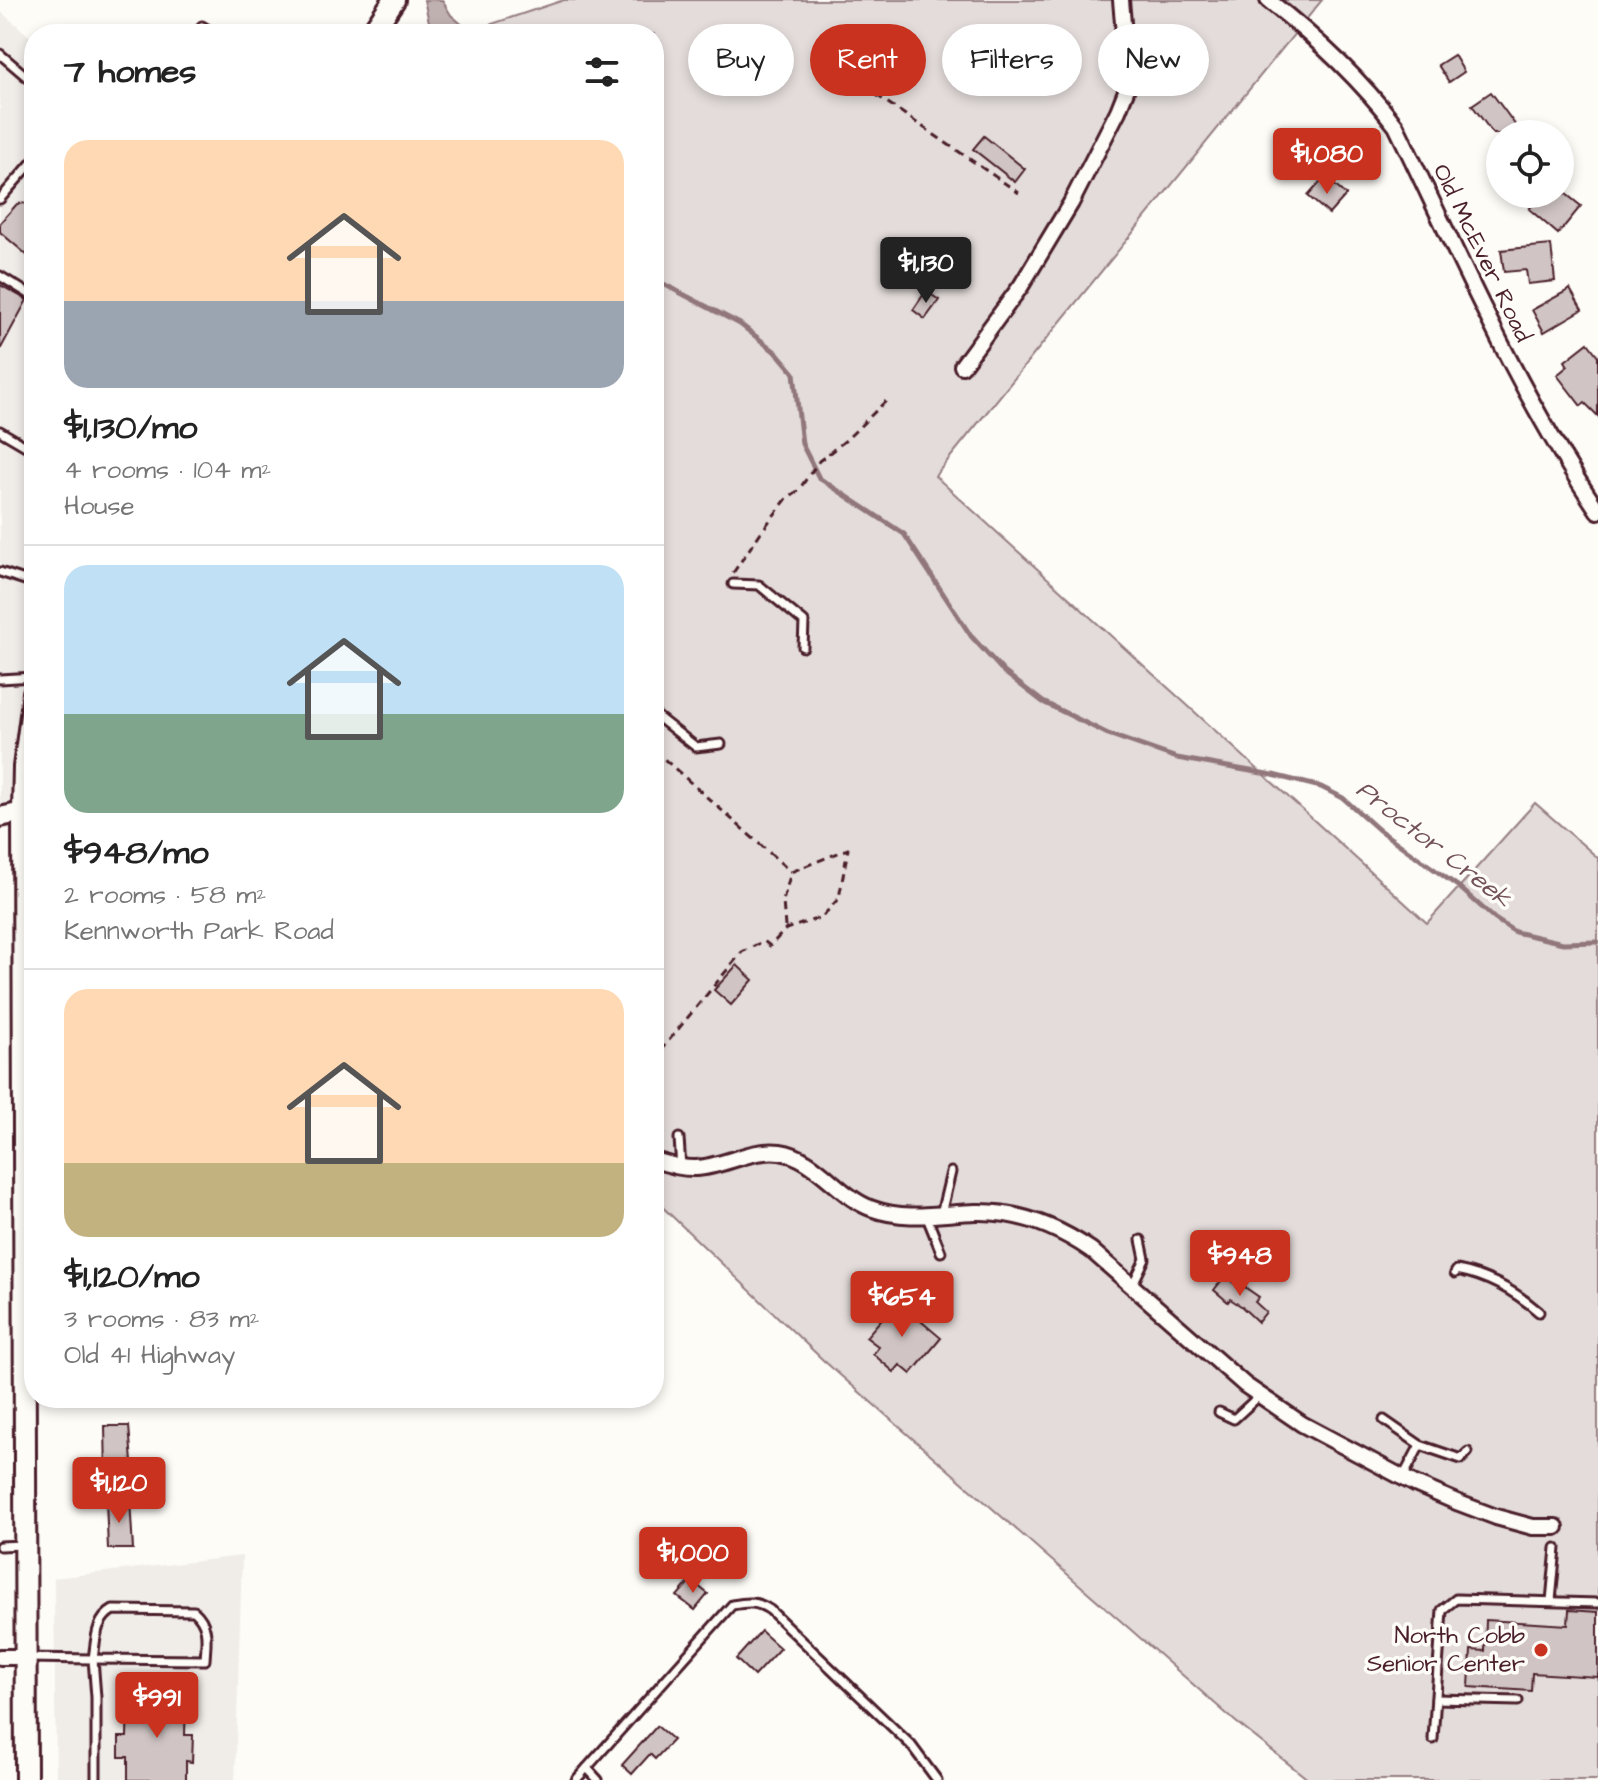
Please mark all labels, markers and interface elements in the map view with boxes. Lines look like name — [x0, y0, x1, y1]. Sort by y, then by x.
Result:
chip: Buy — [688, 24, 794, 96]
chip: Rent — [810, 24, 926, 96]
chip: Filters — [942, 24, 1082, 96]
chip: New — [1098, 24, 1209, 96]
text: 7 homes — [64, 48, 196, 96]
icon: filters — [580, 50, 624, 94]
map controls — [1486, 120, 1574, 208]
button: locate — [1486, 120, 1574, 208]
pin: $1,080 — [1262, 128, 1392, 196]
text: $1,080 — [1291, 136, 1363, 172]
street label: Old McEver Road — [1424, 158, 1540, 348]
icon: home — [272, 192, 416, 336]
pin: $1,130 — [861, 237, 991, 305]
text: $1,130 — [898, 245, 954, 281]
text: $1,130/mo — [64, 404, 197, 452]
text: 4 rooms · 104 m² — [64, 452, 271, 488]
text: House — [64, 488, 135, 524]
icon: home — [272, 617, 416, 761]
water label: Proctor Creek — [1349, 772, 1520, 917]
text: $948/mo — [64, 829, 209, 877]
text: 2 rooms · 58 m² — [64, 877, 266, 913]
text: Kennworth Park Road — [64, 913, 334, 949]
icon: home — [272, 1041, 416, 1185]
pin: $948 — [1193, 1230, 1287, 1298]
text: $948 — [1208, 1238, 1272, 1274]
text: $1,120/mo — [64, 1253, 200, 1301]
pin: $654 — [855, 1271, 949, 1339]
text: $654 — [869, 1279, 935, 1315]
text: 3 rooms · 83 m² — [64, 1301, 259, 1337]
text: Old 41 Highway — [64, 1337, 235, 1373]
pin: $1,120 — [54, 1457, 184, 1525]
text: $1,120 — [90, 1465, 148, 1501]
pin: $1,000 — [628, 1527, 758, 1595]
text: $1,000 — [657, 1535, 729, 1571]
place label: North Cobb Senior Center — [1367, 1619, 1526, 1681]
marker: North Cobb Senior Center — [1532, 1641, 1550, 1659]
pin: $991 — [110, 1672, 204, 1740]
text: $991 — [133, 1680, 181, 1716]

